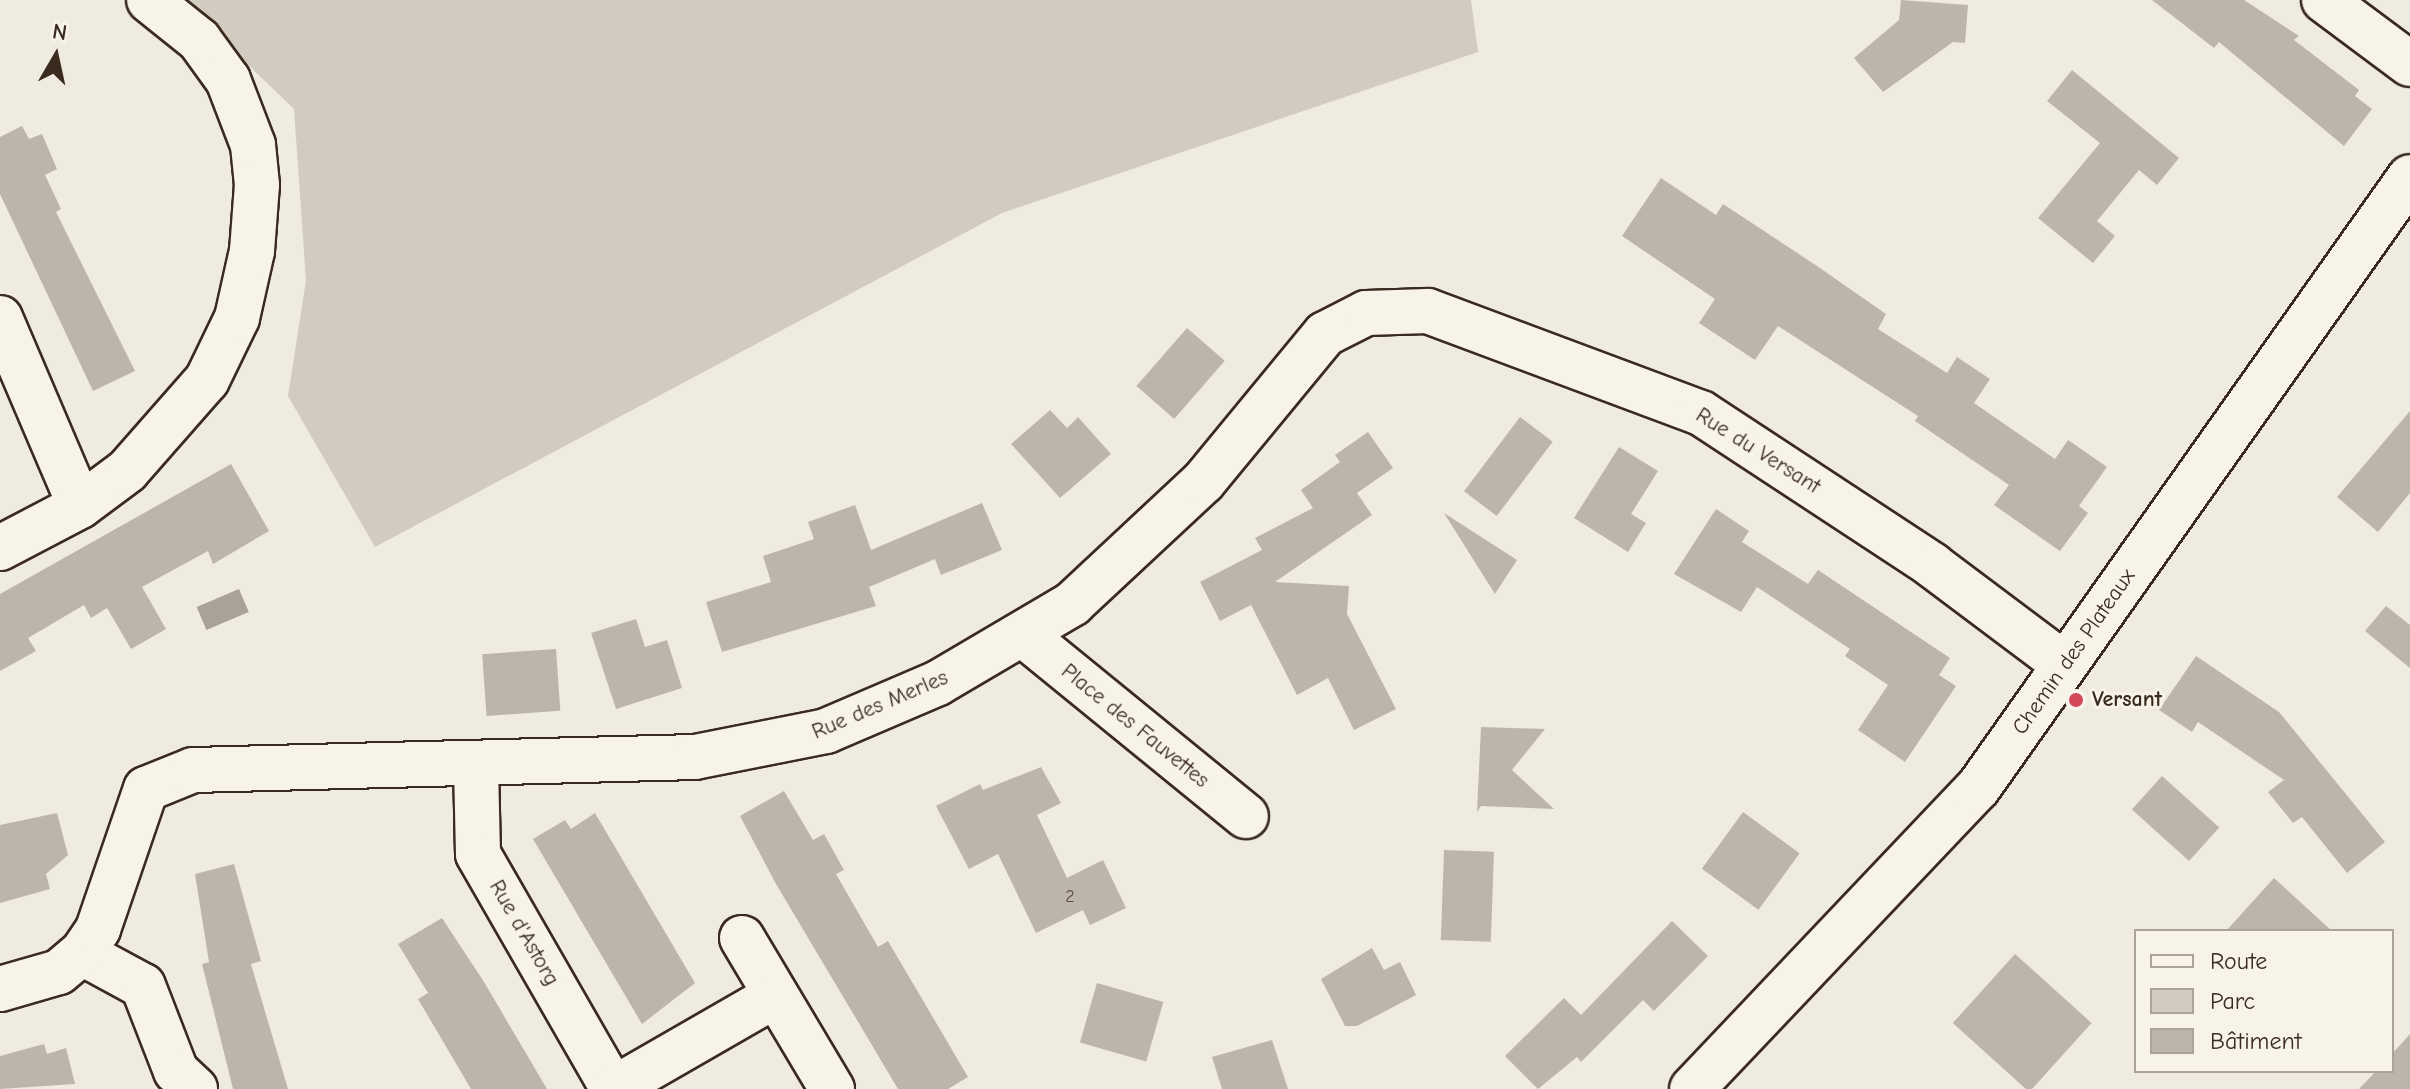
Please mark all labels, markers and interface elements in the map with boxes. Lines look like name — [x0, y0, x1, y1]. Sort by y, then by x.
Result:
north arrow — [16, 16, 96, 96]
text: N — [51, 18, 69, 46]
street label: Rue du Versant — [1691, 402, 1825, 500]
street label: Chemin des Plateaux — [2007, 564, 2141, 740]
street label: Place des Fauvettes — [1056, 658, 1214, 794]
street label: Rue des Merles — [808, 665, 952, 745]
place label: Versant — [2092, 687, 2162, 713]
marker: Versant — [2067, 691, 2085, 709]
street label: Rue d'Astorg — [483, 875, 565, 991]
house number: 2 — [1065, 886, 1075, 908]
legend — [2134, 929, 2394, 1073]
text: Route — [2210, 947, 2267, 975]
text: Parc — [2210, 987, 2255, 1015]
text: Bâtiment — [2210, 1027, 2302, 1055]

